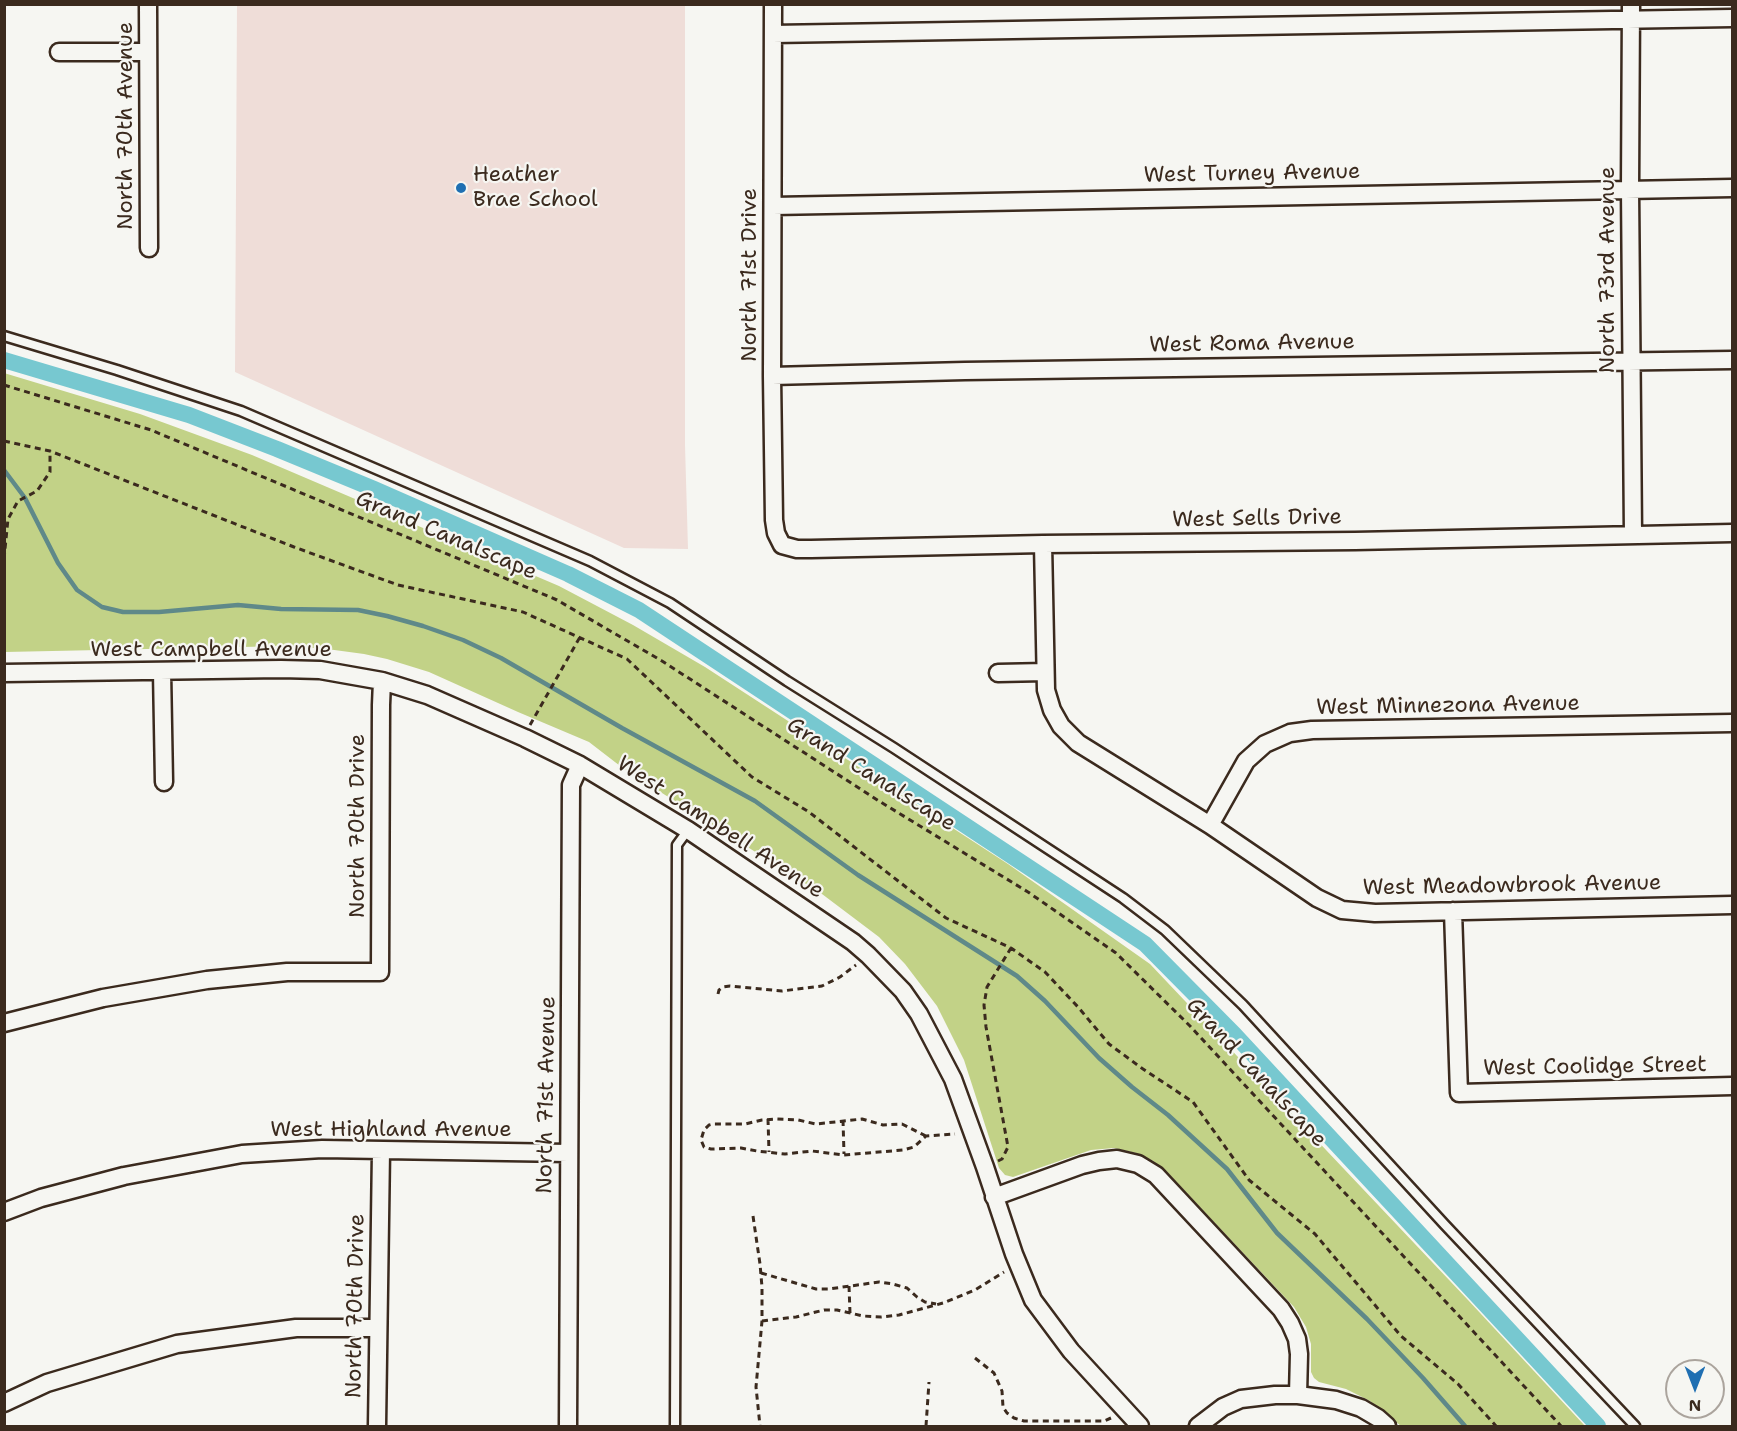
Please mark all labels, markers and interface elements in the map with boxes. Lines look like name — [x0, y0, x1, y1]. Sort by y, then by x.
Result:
street label: North 70th Avenue — [113, 22, 139, 230]
street label: West Turney Avenue — [1143, 159, 1361, 189]
place label: Heather Brae School — [473, 162, 598, 214]
street label: North 73rd Avenue — [1595, 167, 1621, 373]
marker: Heather Brae School — [454, 181, 468, 195]
street label: North 71st Drive — [737, 188, 763, 362]
street label: West Roma Avenue — [1149, 329, 1355, 359]
street label: Grand Canalscape — [351, 486, 541, 586]
street label: West Sells Drive — [1172, 504, 1342, 534]
street label: West Campbell Avenue — [90, 637, 332, 663]
street label: West Minnezona Avenue — [1316, 690, 1580, 722]
street label: Grand Canalscape — [782, 712, 960, 838]
street label: North 70th Drive — [345, 734, 371, 918]
street label: West Campbell Avenue — [611, 751, 829, 905]
street label: West Meadowbrook Avenue — [1362, 870, 1662, 902]
street label: Grand Canalscape — [1180, 993, 1332, 1153]
street label: North 71st Avenue — [532, 996, 562, 1194]
street label: West Coolidge Street — [1483, 1052, 1707, 1082]
street label: West Highland Avenue — [270, 1117, 512, 1143]
street label: North 70th Drive — [341, 1213, 371, 1399]
north arrow — [1665, 1359, 1725, 1419]
text: N — [1689, 1395, 1701, 1416]

